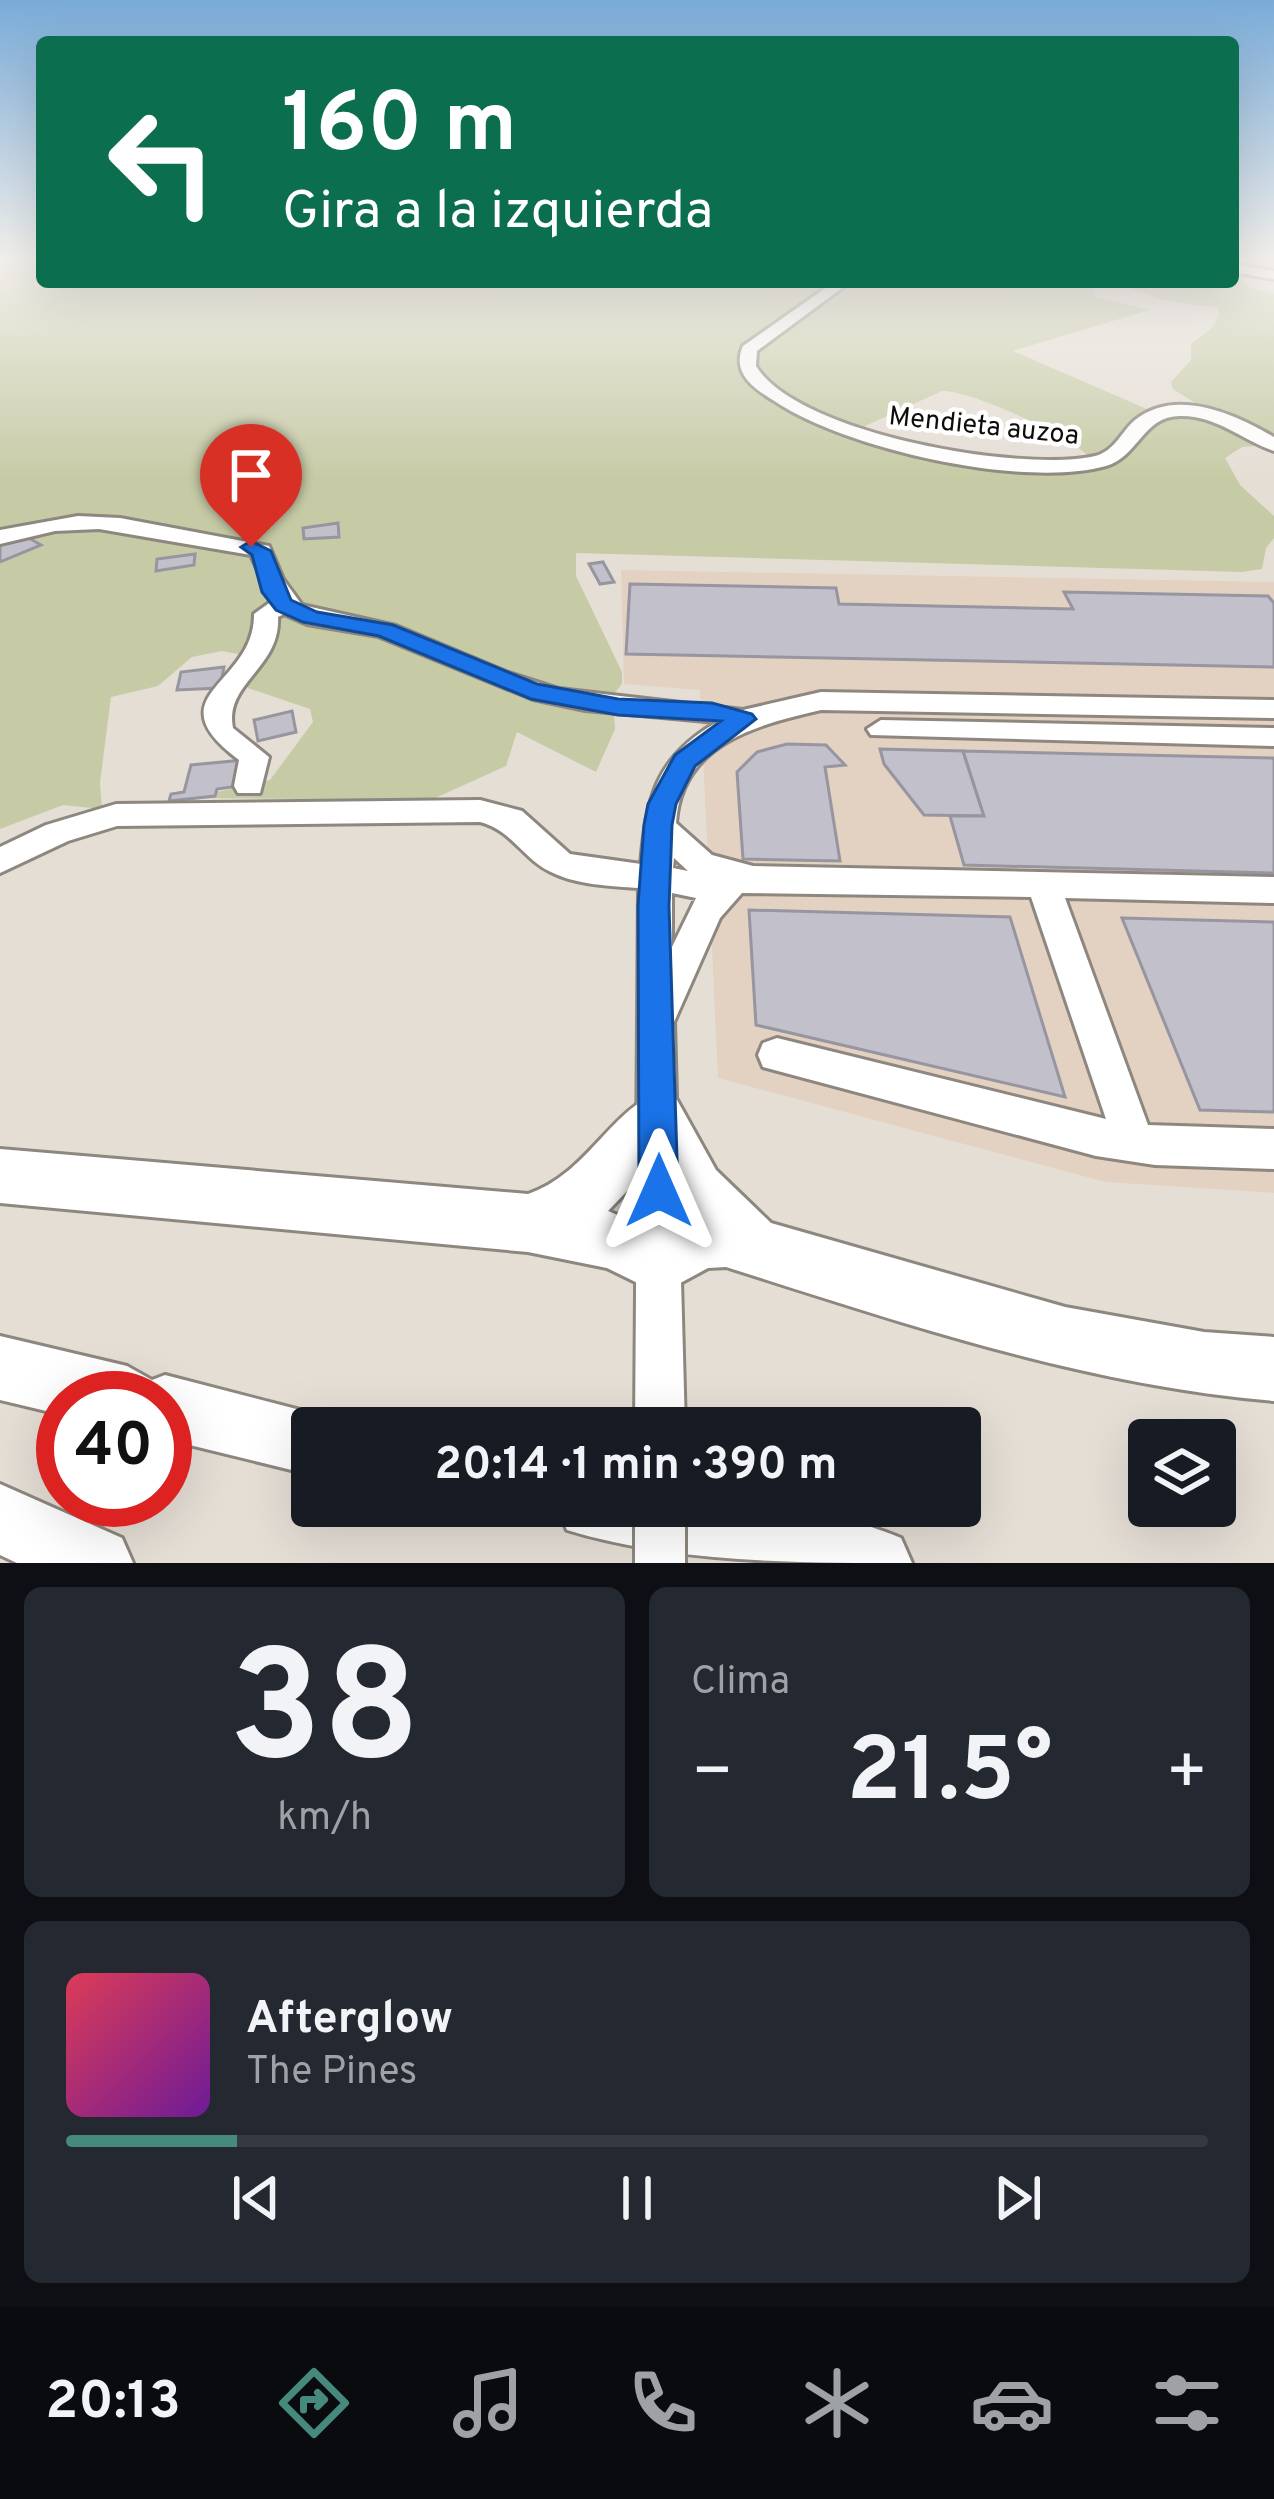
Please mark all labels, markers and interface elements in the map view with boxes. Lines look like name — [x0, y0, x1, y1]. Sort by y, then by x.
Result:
text: 160 m — [282, 75, 517, 181]
icon: left — [84, 84, 240, 240]
text: Gira a la izquierda — [282, 179, 713, 248]
street label: Mendieta auzoa — [887, 400, 1081, 454]
pin — [200, 424, 302, 547]
icon: arrive — [218, 442, 284, 508]
position arrow — [596, 1128, 722, 1254]
speed limit sign: 40 — [36, 1371, 192, 1527]
map controls — [1128, 1419, 1236, 1527]
button: layers — [1128, 1419, 1236, 1527]
text: 20:14 · 1 min · 390 m — [434, 1438, 838, 1495]
text: 38 — [229, 1618, 420, 1816]
text: Clima — [691, 1659, 790, 1708]
text: 21.5° — [847, 1719, 1052, 1832]
text: − — [691, 1734, 734, 1817]
text: + — [1165, 1734, 1208, 1817]
text: km/h — [277, 1795, 372, 1844]
text: Afterglow — [246, 1992, 453, 2049]
text: The Pines — [246, 2049, 417, 2098]
icon: previous — [223, 2165, 289, 2231]
icon: pause — [604, 2165, 670, 2231]
icon: next — [985, 2165, 1051, 2231]
icon: directions — [272, 2361, 356, 2445]
icon: music — [446, 2361, 530, 2445]
icon: phone — [621, 2361, 705, 2445]
icon: climate — [795, 2361, 879, 2445]
icon: car — [970, 2361, 1054, 2445]
icon: filters — [1145, 2361, 1229, 2445]
text: 20:13 — [45, 2369, 181, 2438]

